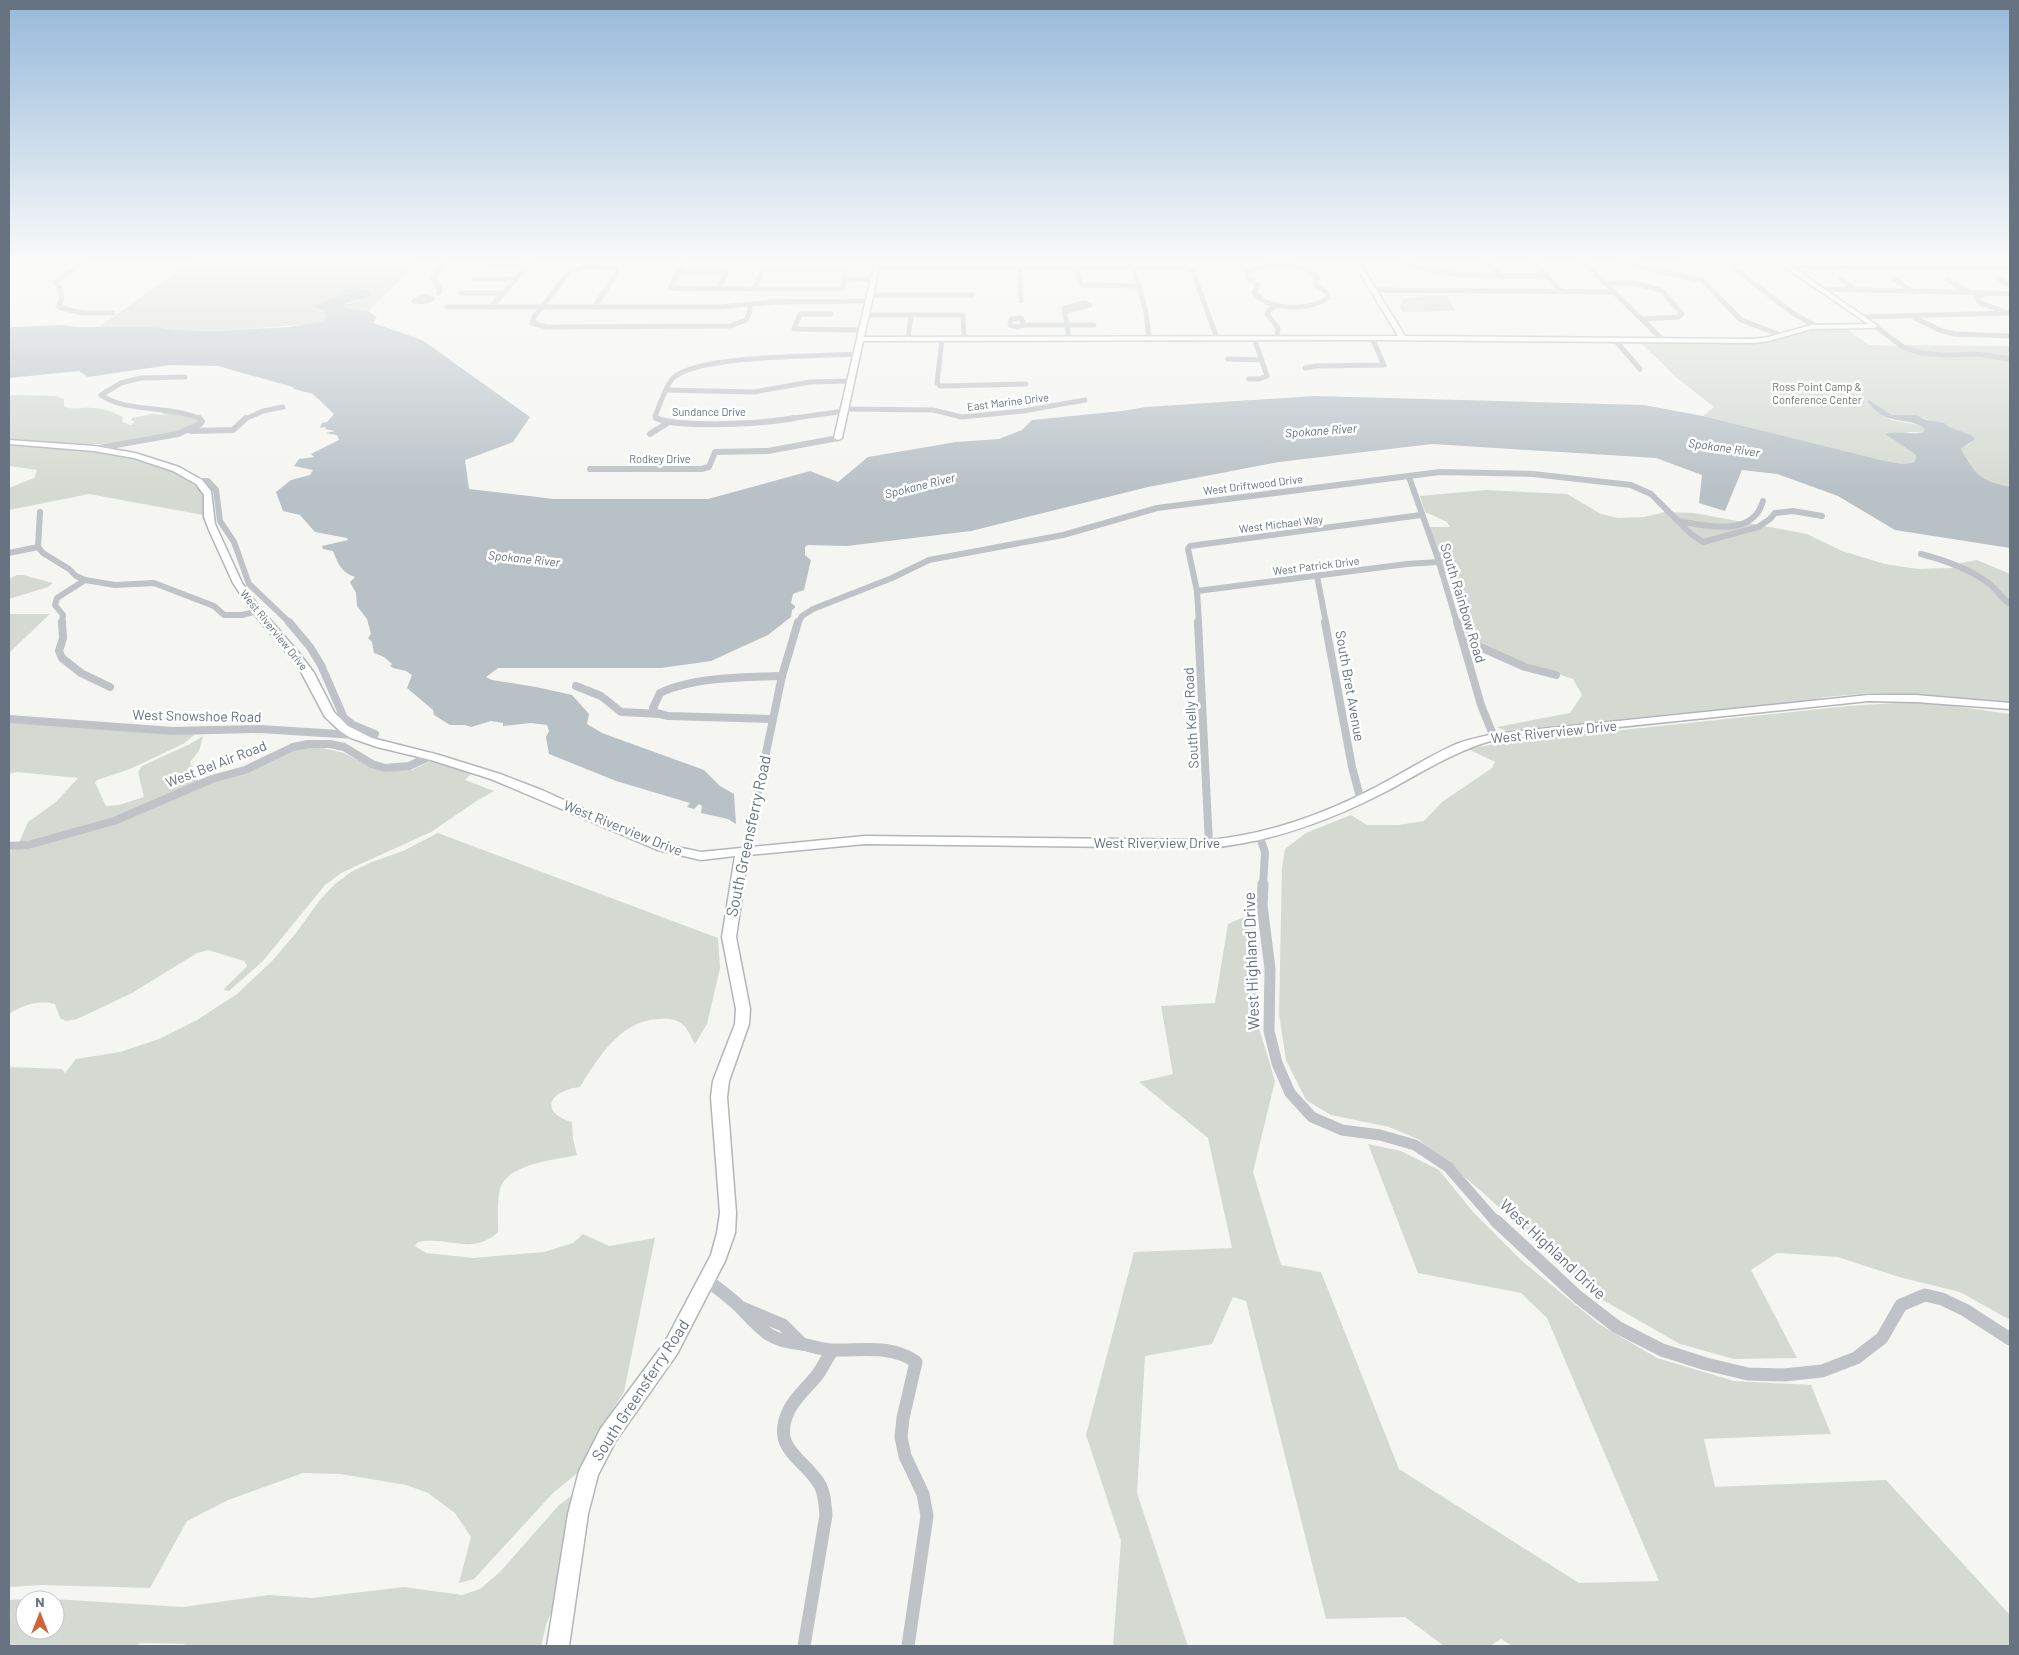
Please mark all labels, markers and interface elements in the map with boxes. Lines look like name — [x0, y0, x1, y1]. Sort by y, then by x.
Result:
park label: Ross Point Camp & Conference Center — [1772, 380, 1862, 406]
street label: East Marine Drive — [966, 390, 1050, 413]
street label: Sundance Drive — [672, 405, 746, 418]
water label: Spokane River — [1284, 420, 1358, 440]
water label: Spokane River — [1687, 435, 1762, 459]
street label: Rodkey Drive — [629, 452, 691, 465]
water label: Spokane River — [883, 469, 957, 501]
street label: West Driftwood Drive — [1202, 472, 1304, 497]
street label: West Michael Way — [1238, 512, 1324, 535]
street label: South Rainbow Road — [1437, 541, 1490, 665]
water label: Spokane River — [488, 547, 561, 569]
street label: West Patrick Drive — [1272, 554, 1360, 577]
street label: West Riverview Drive — [238, 587, 311, 673]
street label: South Bret Avenue — [1332, 629, 1369, 743]
street label: South Kelly Road — [1179, 667, 1202, 769]
street label: West Snowshoe Road — [132, 706, 262, 725]
street label: West Riverview Drive — [1490, 716, 1618, 747]
street label: West Bel Air Road — [163, 736, 269, 791]
street label: South Greensferry Road — [721, 753, 774, 918]
street label: West Riverview Drive — [561, 796, 685, 859]
street label: West Riverview Drive — [1094, 834, 1220, 851]
street label: West Highland Drive — [1239, 892, 1262, 1030]
street label: West Highland Drive — [1496, 1195, 1610, 1303]
street label: South Greensferry Road — [587, 1315, 692, 1464]
north arrow — [15, 1590, 65, 1640]
text: N — [35, 1593, 45, 1610]

